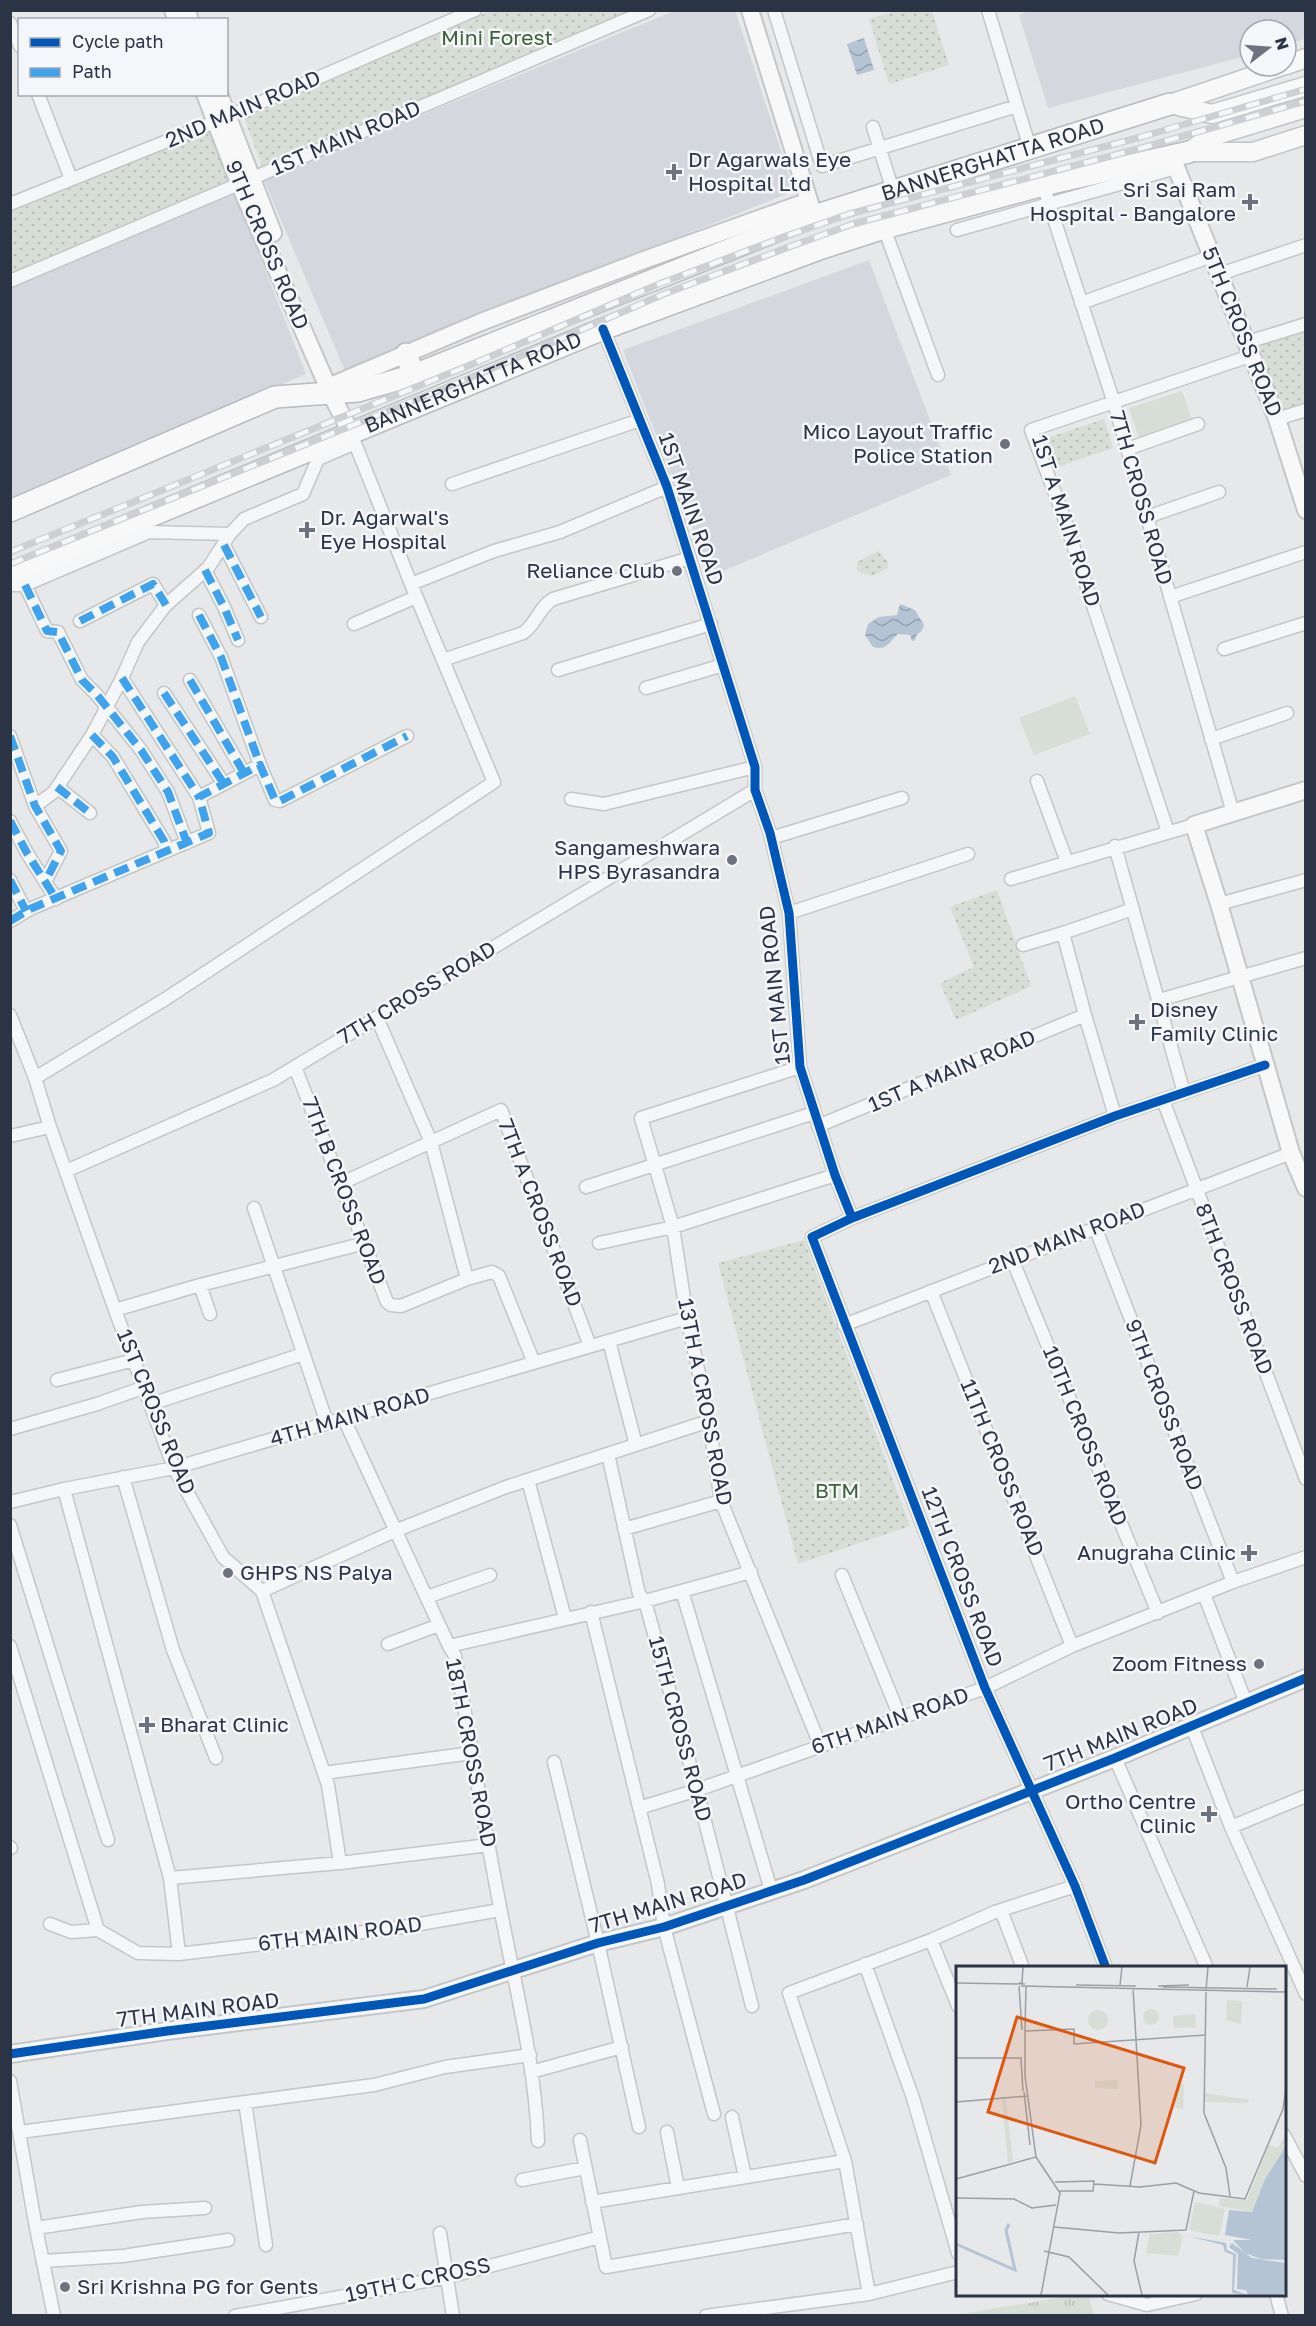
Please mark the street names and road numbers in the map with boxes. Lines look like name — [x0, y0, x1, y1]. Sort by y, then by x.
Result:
street label: 2ND MAIN ROAD — [161, 64, 324, 153]
street label: 1ST MAIN ROAD — [267, 94, 424, 180]
street label: BANNERGHATTA ROAD — [878, 111, 1108, 206]
street label: 9TH CROSS ROAD — [221, 156, 315, 333]
street label: 5TH CROSS ROAD — [1197, 243, 1289, 420]
street label: BANNERGHATTA ROAD — [360, 325, 585, 438]
street label: 7TH CROSS ROAD — [1105, 408, 1179, 588]
street label: 1ST MAIN ROAD — [654, 429, 730, 588]
street label: 1ST A MAIN ROAD — [1027, 432, 1107, 610]
street label: 1ST MAIN ROAD — [753, 904, 795, 1066]
street label: 7TH CROSS ROAD — [333, 935, 500, 1050]
street label: 1ST A MAIN ROAD — [864, 1023, 1039, 1117]
street label: 7TH B CROSS ROAD — [297, 1093, 393, 1288]
street label: 7TH A CROSS ROAD — [493, 1115, 589, 1310]
street label: 2ND MAIN ROAD — [984, 1195, 1149, 1279]
street label: 8TH CROSS ROAD — [1190, 1199, 1280, 1378]
street label: 13TH A CROSS ROAD — [673, 1296, 739, 1508]
street label: 9TH CROSS ROAD — [1120, 1315, 1210, 1494]
street label: 1ST CROSS ROAD — [112, 1325, 202, 1498]
street label: 10TH CROSS ROAD — [1038, 1342, 1134, 1529]
street label: 11TH CROSS ROAD — [955, 1375, 1050, 1560]
street label: 4TH MAIN ROAD — [267, 1381, 433, 1451]
street label: 12TH CROSS ROAD — [917, 1483, 1009, 1670]
street label: 15TH CROSS ROAD — [644, 1633, 718, 1824]
street label: 18TH CROSS ROAD — [441, 1656, 503, 1849]
street label: 6TH MAIN ROAD — [807, 1681, 972, 1759]
street label: 7TH MAIN ROAD — [1040, 1691, 1201, 1777]
street label: 7TH MAIN ROAD — [586, 1866, 750, 1938]
street label: 6TH MAIN ROAD — [256, 1910, 423, 1956]
street label: 7TH MAIN ROAD — [115, 1986, 281, 2032]
street label: 19TH C CROSS — [343, 2251, 493, 2307]

